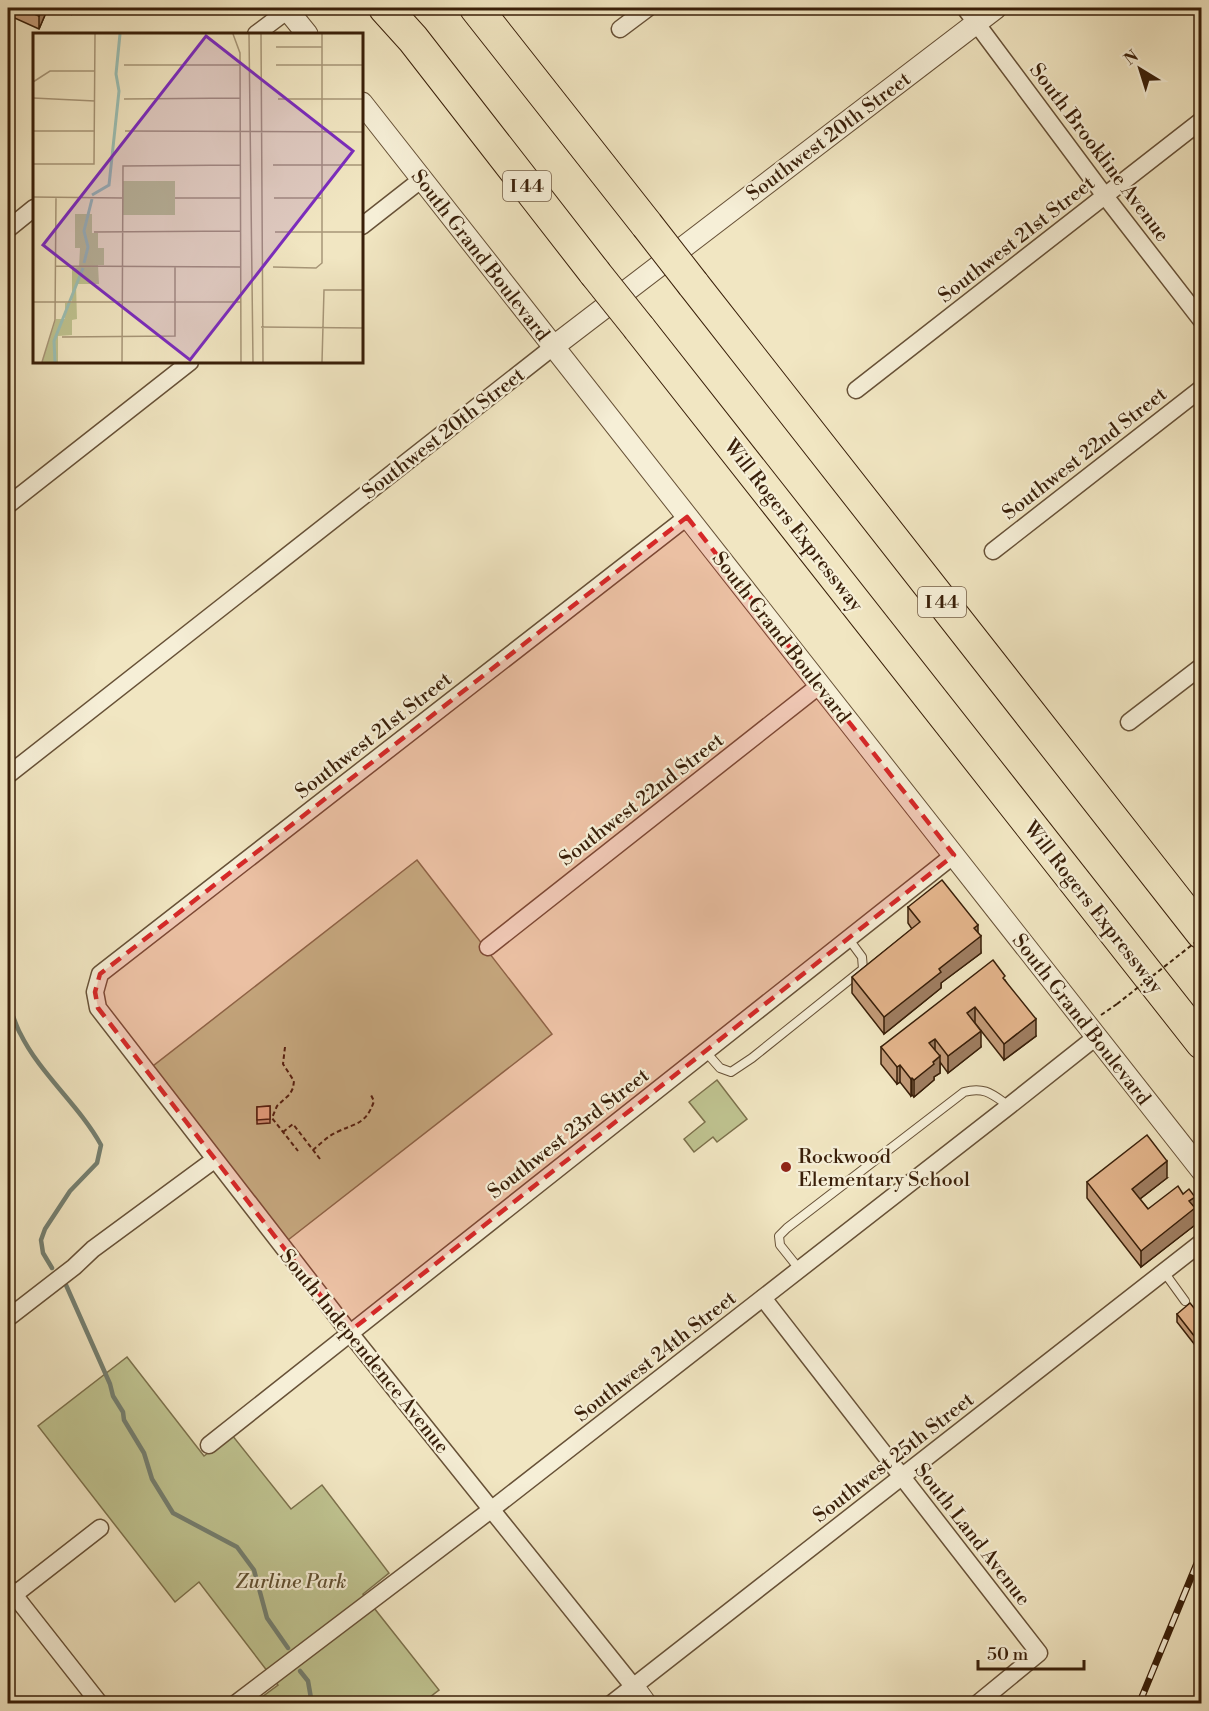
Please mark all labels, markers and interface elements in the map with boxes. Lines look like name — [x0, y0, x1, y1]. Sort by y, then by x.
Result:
inset map — [33, 33, 363, 363]
north arrow — [1110, 39, 1170, 99]
text: N — [1120, 46, 1143, 70]
street label: South Brookline Avenue — [1023, 59, 1174, 247]
street label: Southwest 20th Street — [742, 67, 916, 207]
street label: South Grand Boulevard — [405, 165, 555, 347]
road number: I 44 — [503, 171, 551, 201]
street label: Southwest 21st Street — [934, 171, 1100, 309]
street label: Southwest 20th Street — [358, 363, 530, 505]
street label: Southwest 22nd Street — [998, 382, 1172, 526]
street label: Will Rogers Expressway — [717, 434, 868, 617]
street label: South Grand Boulevard — [706, 547, 856, 729]
road number: I 44 — [918, 587, 966, 617]
street label: Southwest 21st Street — [291, 667, 457, 805]
street label: Southwest 22nd Street — [555, 728, 729, 872]
street label: Will Rogers Expressway — [1017, 816, 1168, 999]
street label: South Grand Boulevard — [1006, 929, 1156, 1111]
street label: Southwest 23rd Street — [483, 1063, 655, 1205]
place label: Rockwood Elementary School — [798, 1145, 970, 1193]
marker: Rockwood Elementary School — [779, 1160, 793, 1174]
street label: South Independence Avenue — [274, 1245, 454, 1459]
street label: Southwest 24th Street — [570, 1286, 742, 1428]
street label: Southwest 25th Street — [809, 1388, 979, 1529]
street label: South Land Avenue — [908, 1459, 1035, 1611]
park label: Zurline Park — [236, 1570, 346, 1595]
scale bar — [978, 1633, 1084, 1671]
text: 50 m — [987, 1643, 1029, 1666]

